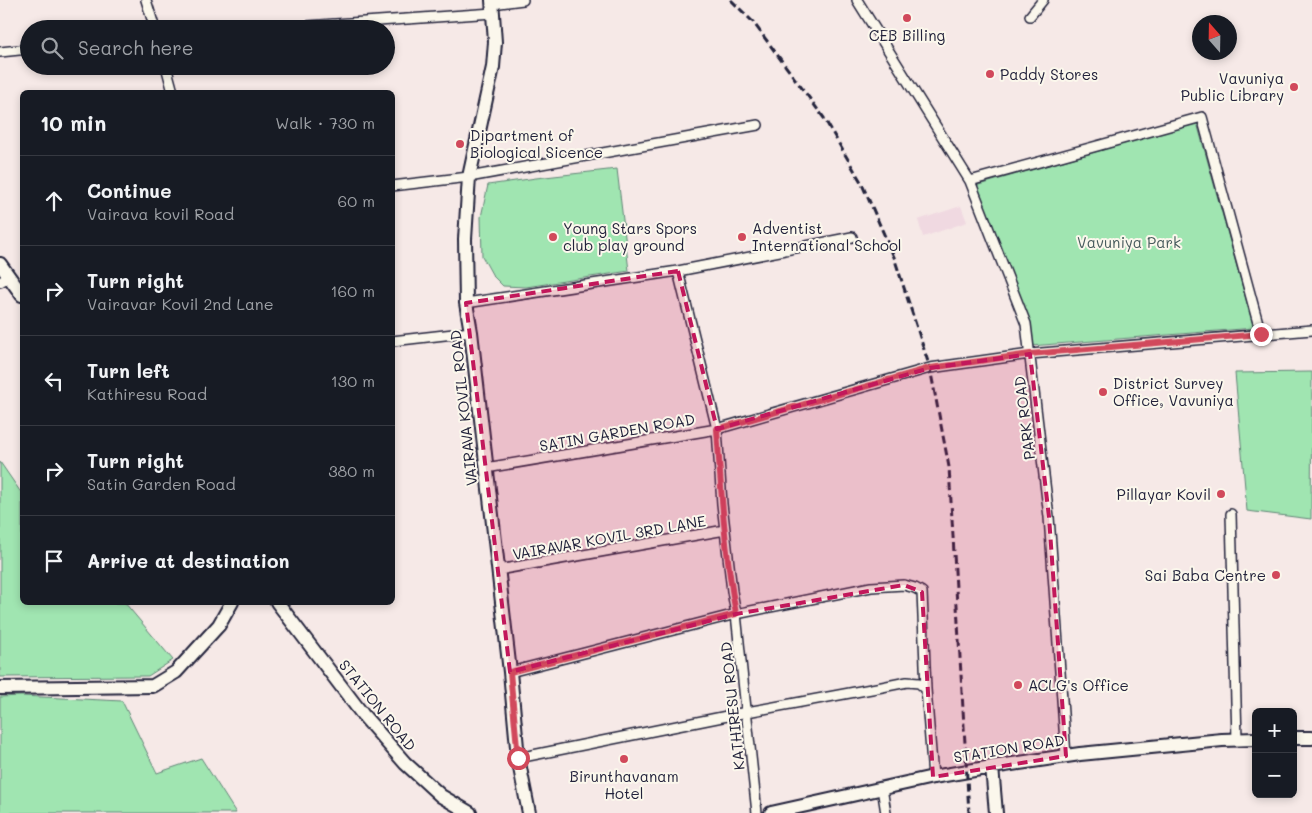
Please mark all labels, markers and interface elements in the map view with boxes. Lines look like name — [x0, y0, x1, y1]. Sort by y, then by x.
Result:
marker: CEB Billing — [901, 12, 913, 24]
north arrow — [1192, 15, 1237, 60]
search box — [20, 20, 395, 75]
place label: CEB Billing — [869, 25, 946, 45]
icon: search — [38, 34, 66, 62]
text: Search here — [78, 35, 194, 60]
place label: Paddy Stores — [1000, 64, 1098, 84]
marker: Paddy Stores — [984, 68, 996, 80]
place label: Vavuniya Public Library — [1181, 68, 1284, 105]
marker: Vavuniya Public Library — [1288, 81, 1300, 93]
text: 10 min — [40, 109, 106, 136]
text: Walk · 730 m — [275, 112, 375, 133]
place label: Dipartment of Biological Sicence — [470, 125, 603, 162]
marker: Dipartment of Biological Sicence — [454, 138, 466, 150]
text: Continue — [87, 178, 172, 203]
icon: ahead — [40, 187, 68, 215]
text: 60 m — [338, 190, 375, 211]
text: Vairava kovil Road — [87, 203, 234, 224]
place label: Young Stars Spors club play ground — [563, 218, 697, 255]
place label: Adventist International School — [752, 218, 902, 255]
marker: Young Stars Spors club play ground — [547, 231, 559, 243]
marker: Adventist International School — [736, 231, 748, 243]
park label: Vavuniya Park — [1077, 232, 1181, 252]
text: Turn right — [87, 268, 184, 293]
icon: right — [40, 277, 68, 305]
text: 160 m — [330, 280, 375, 301]
text: Vairavar Kovil 2nd Lane — [87, 293, 274, 314]
route end — [1250, 323, 1273, 346]
street label: VAIRAVA KOVIL ROAD — [445, 329, 481, 487]
text: Turn left — [87, 358, 170, 383]
icon: left — [40, 367, 68, 395]
text: 130 m — [331, 370, 375, 391]
place label: District Survey Office, Vavuniya — [1113, 373, 1234, 410]
street label: PARK ROAD — [1009, 375, 1039, 461]
text: Kathiresu Road — [87, 383, 207, 404]
marker: District Survey Office, Vavuniya — [1097, 386, 1109, 398]
street label: SATIN GARDEN ROAD — [538, 408, 696, 456]
text: Turn right — [87, 448, 184, 473]
icon: right — [40, 457, 68, 485]
text: 380 m — [328, 460, 375, 481]
text: Satin Garden Road — [87, 473, 236, 494]
place label: Pillayar Kovil — [1117, 484, 1211, 504]
marker: Pillayar Kovil — [1215, 488, 1227, 500]
street label: VAIRAVAR KOVIL 3RD LANE — [511, 510, 707, 564]
icon: arrive — [40, 547, 68, 575]
text: Arrive at destination — [87, 548, 290, 573]
place label: Sai Baba Centre — [1145, 565, 1266, 585]
marker: Sai Baba Centre — [1270, 569, 1282, 581]
street label: KATHIRESU ROAD — [715, 641, 749, 771]
street label: STATION ROAD — [335, 655, 421, 755]
place label: ACLG's Office — [1028, 675, 1129, 695]
marker: ACLG's Office — [1012, 679, 1024, 691]
map controls — [1252, 708, 1297, 798]
button: + — [1252, 708, 1297, 753]
street label: STATION ROAD — [952, 729, 1066, 767]
route start — [507, 747, 530, 770]
marker: Birunthavanam Hotel — [618, 753, 630, 765]
button: − — [1252, 753, 1297, 798]
place label: Birunthavanam Hotel — [569, 766, 679, 803]

